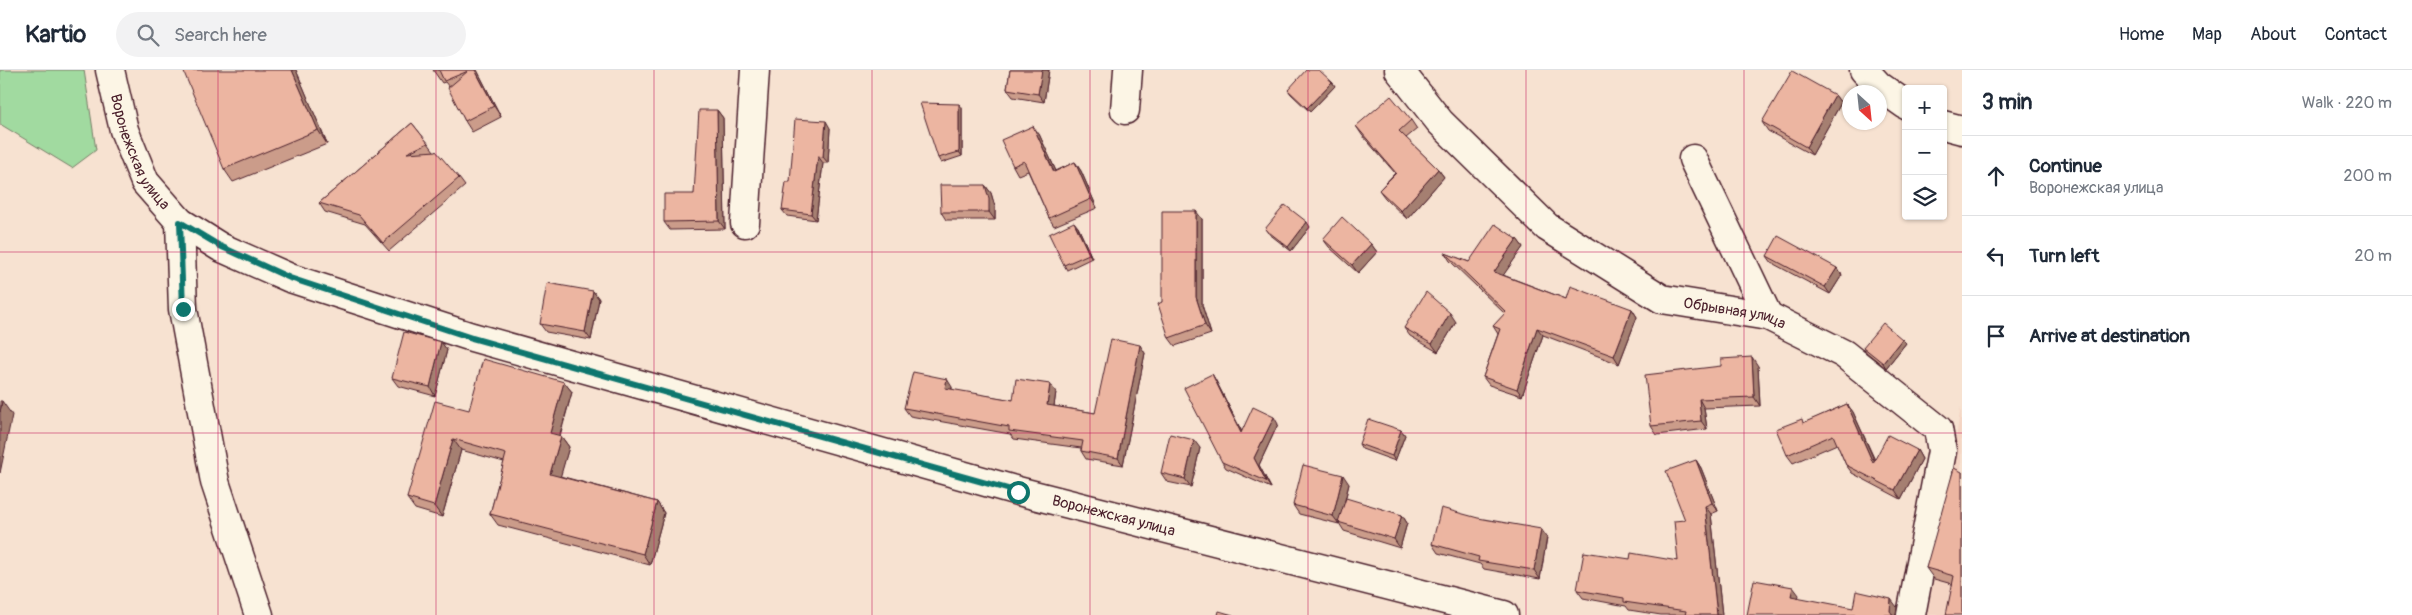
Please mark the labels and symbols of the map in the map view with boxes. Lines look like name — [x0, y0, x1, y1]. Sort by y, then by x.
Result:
north arrow — [1842, 85, 1887, 130]
street label: Воронежская улица — [106, 92, 174, 213]
street label: Обрывная улица — [1682, 293, 1789, 333]
route end — [172, 298, 195, 321]
route start — [1007, 481, 1030, 504]
street label: Воронежская улица — [1050, 491, 1177, 540]

